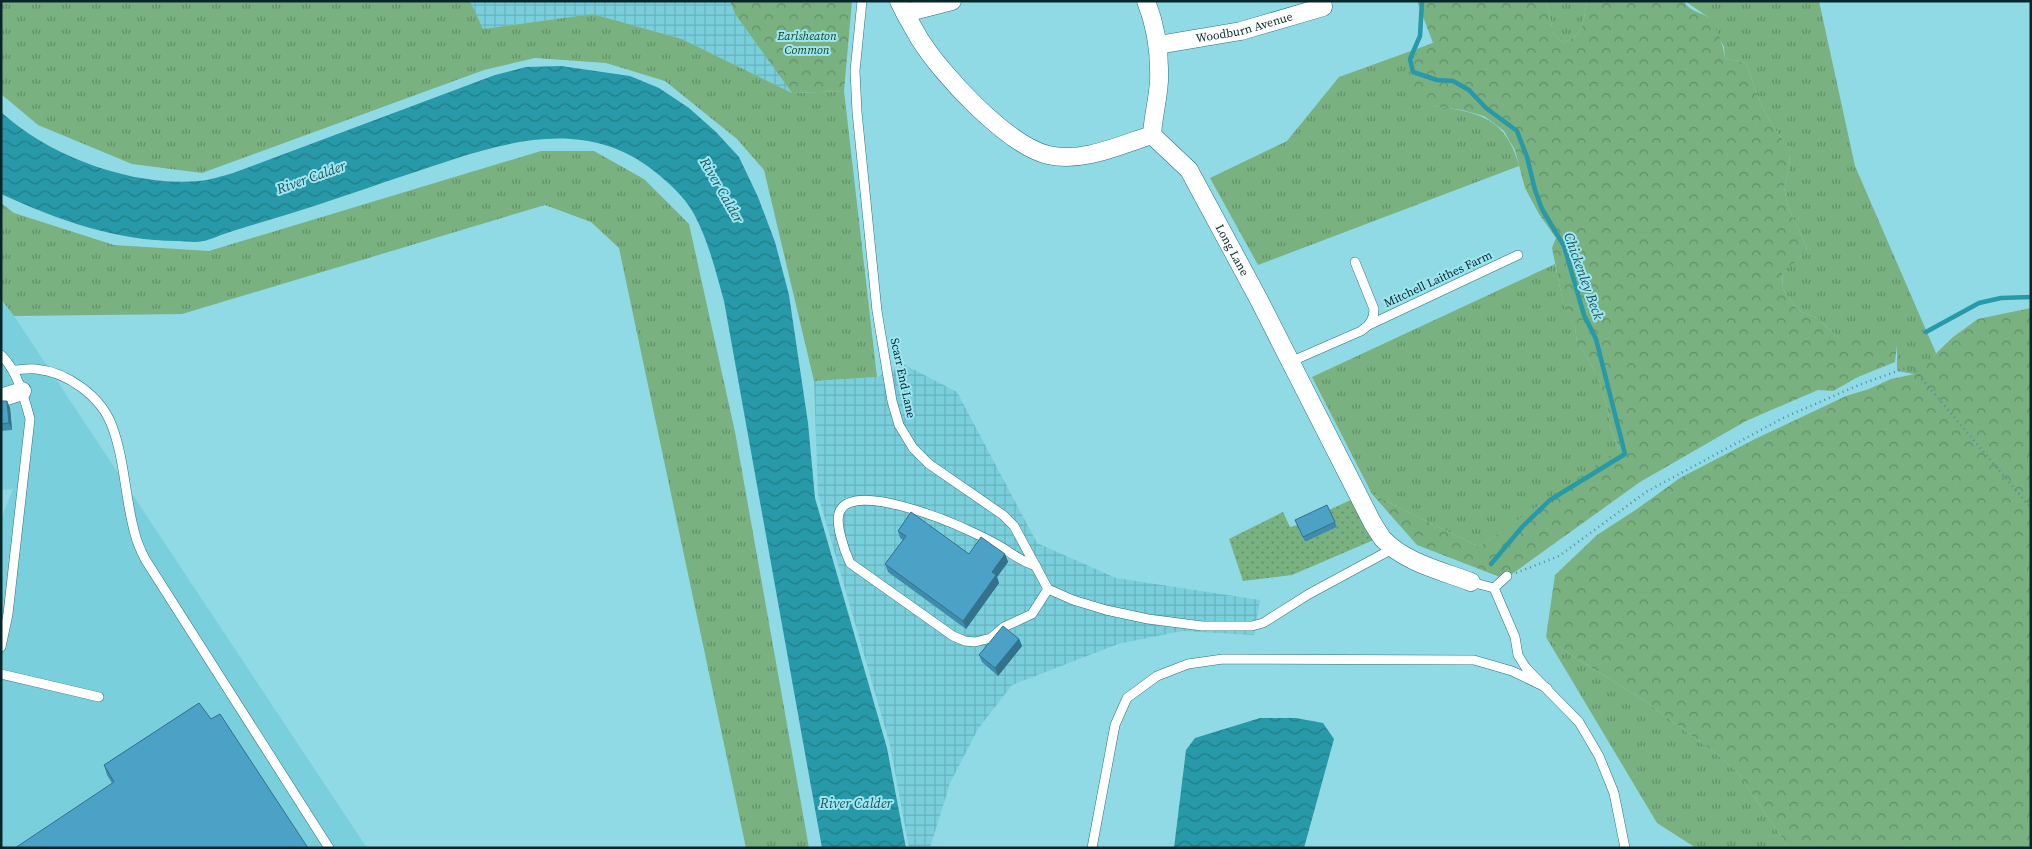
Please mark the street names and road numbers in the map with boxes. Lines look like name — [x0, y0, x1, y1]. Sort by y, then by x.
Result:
street label: Woodburn Avenue — [1195, 8, 1294, 46]
street label: Long Lane — [1212, 221, 1253, 279]
street label: Mitchell Laithes Farm — [1381, 247, 1495, 311]
street label: Scarr End Lane — [887, 336, 919, 420]

